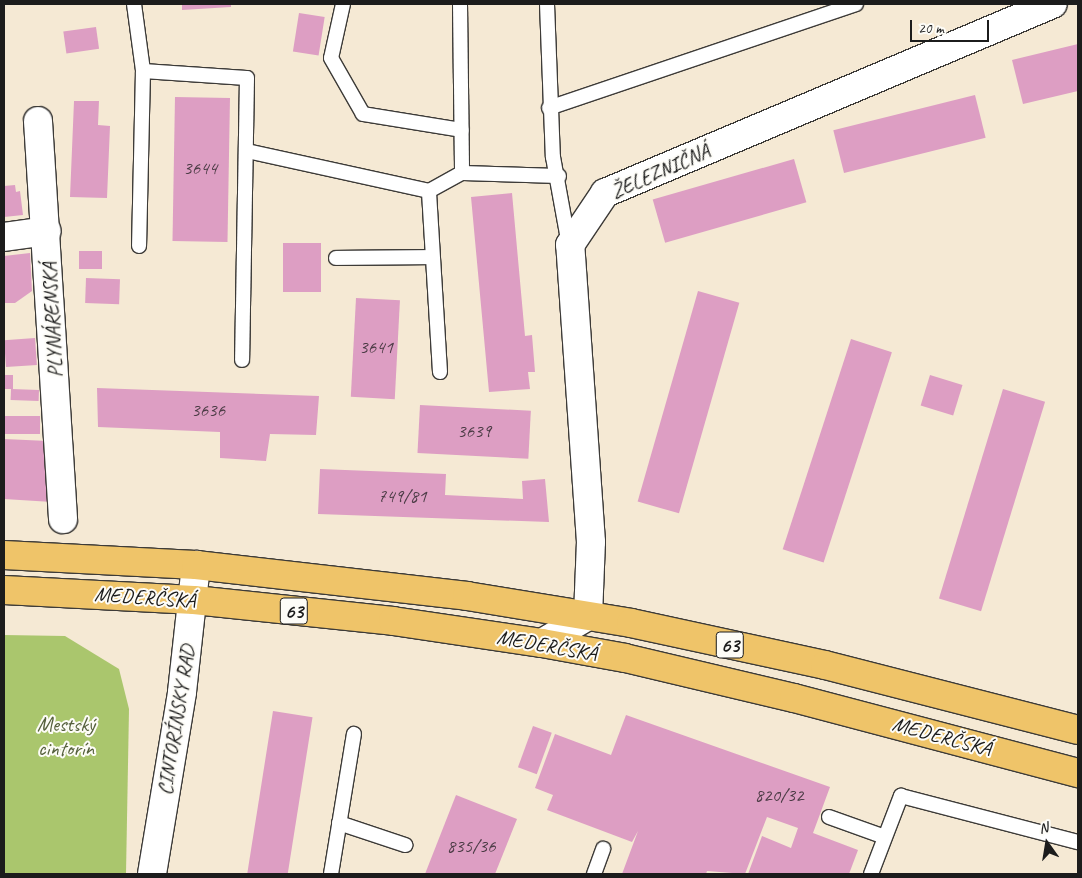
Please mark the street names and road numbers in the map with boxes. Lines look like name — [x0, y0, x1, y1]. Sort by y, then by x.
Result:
street label: ŽELEZNIČNÁ — [607, 138, 713, 204]
street label: PLYNÁRENSKÁ — [36, 262, 68, 378]
street label: MEDERČSKÁ — [94, 581, 196, 613]
road number: 63 — [279, 594, 309, 628]
street label: MEDERČSKÁ — [495, 624, 599, 666]
road number: 63 — [715, 628, 745, 662]
street label: CINTORÍNSKY RAD — [152, 643, 200, 797]
street label: MEDERČSKÁ — [890, 711, 994, 761]

